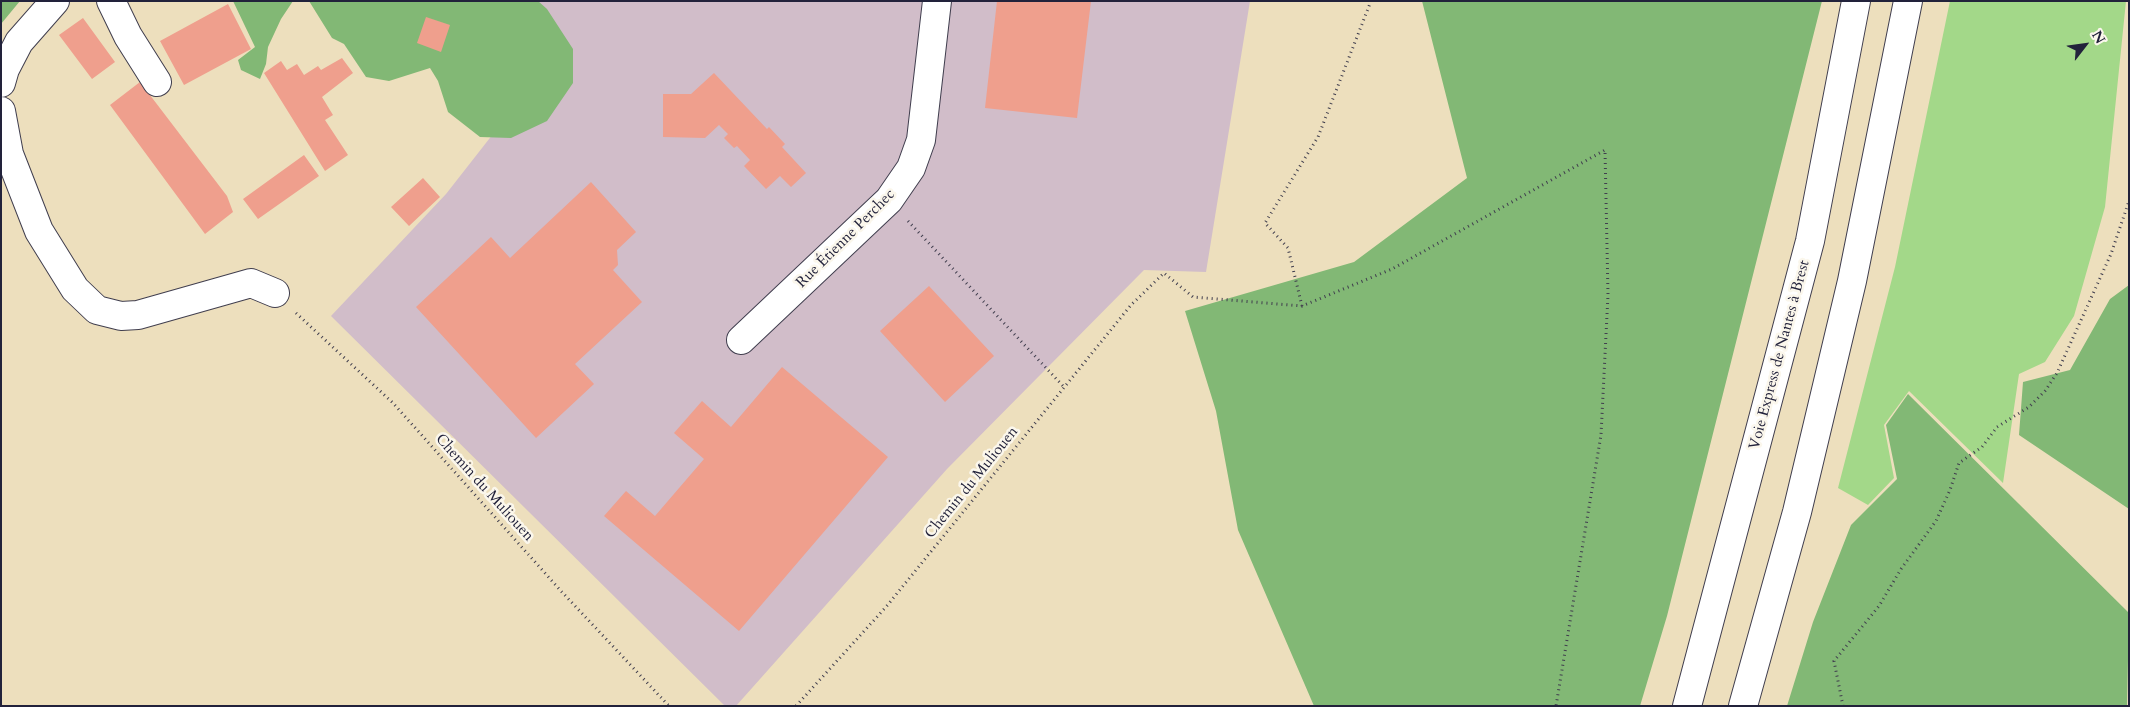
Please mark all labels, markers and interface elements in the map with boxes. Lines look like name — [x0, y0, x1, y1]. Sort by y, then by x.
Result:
north arrow — [2060, 20, 2110, 70]
text: N — [2087, 27, 2110, 47]
street label: Rue Étienne Perchec — [793, 186, 899, 292]
street label: Voie Express de Nantes à Brest — [1746, 258, 1814, 452]
street label: Chemin du Muliouen — [921, 424, 1023, 542]
street label: Chemin du Muliouen — [431, 431, 537, 545]

